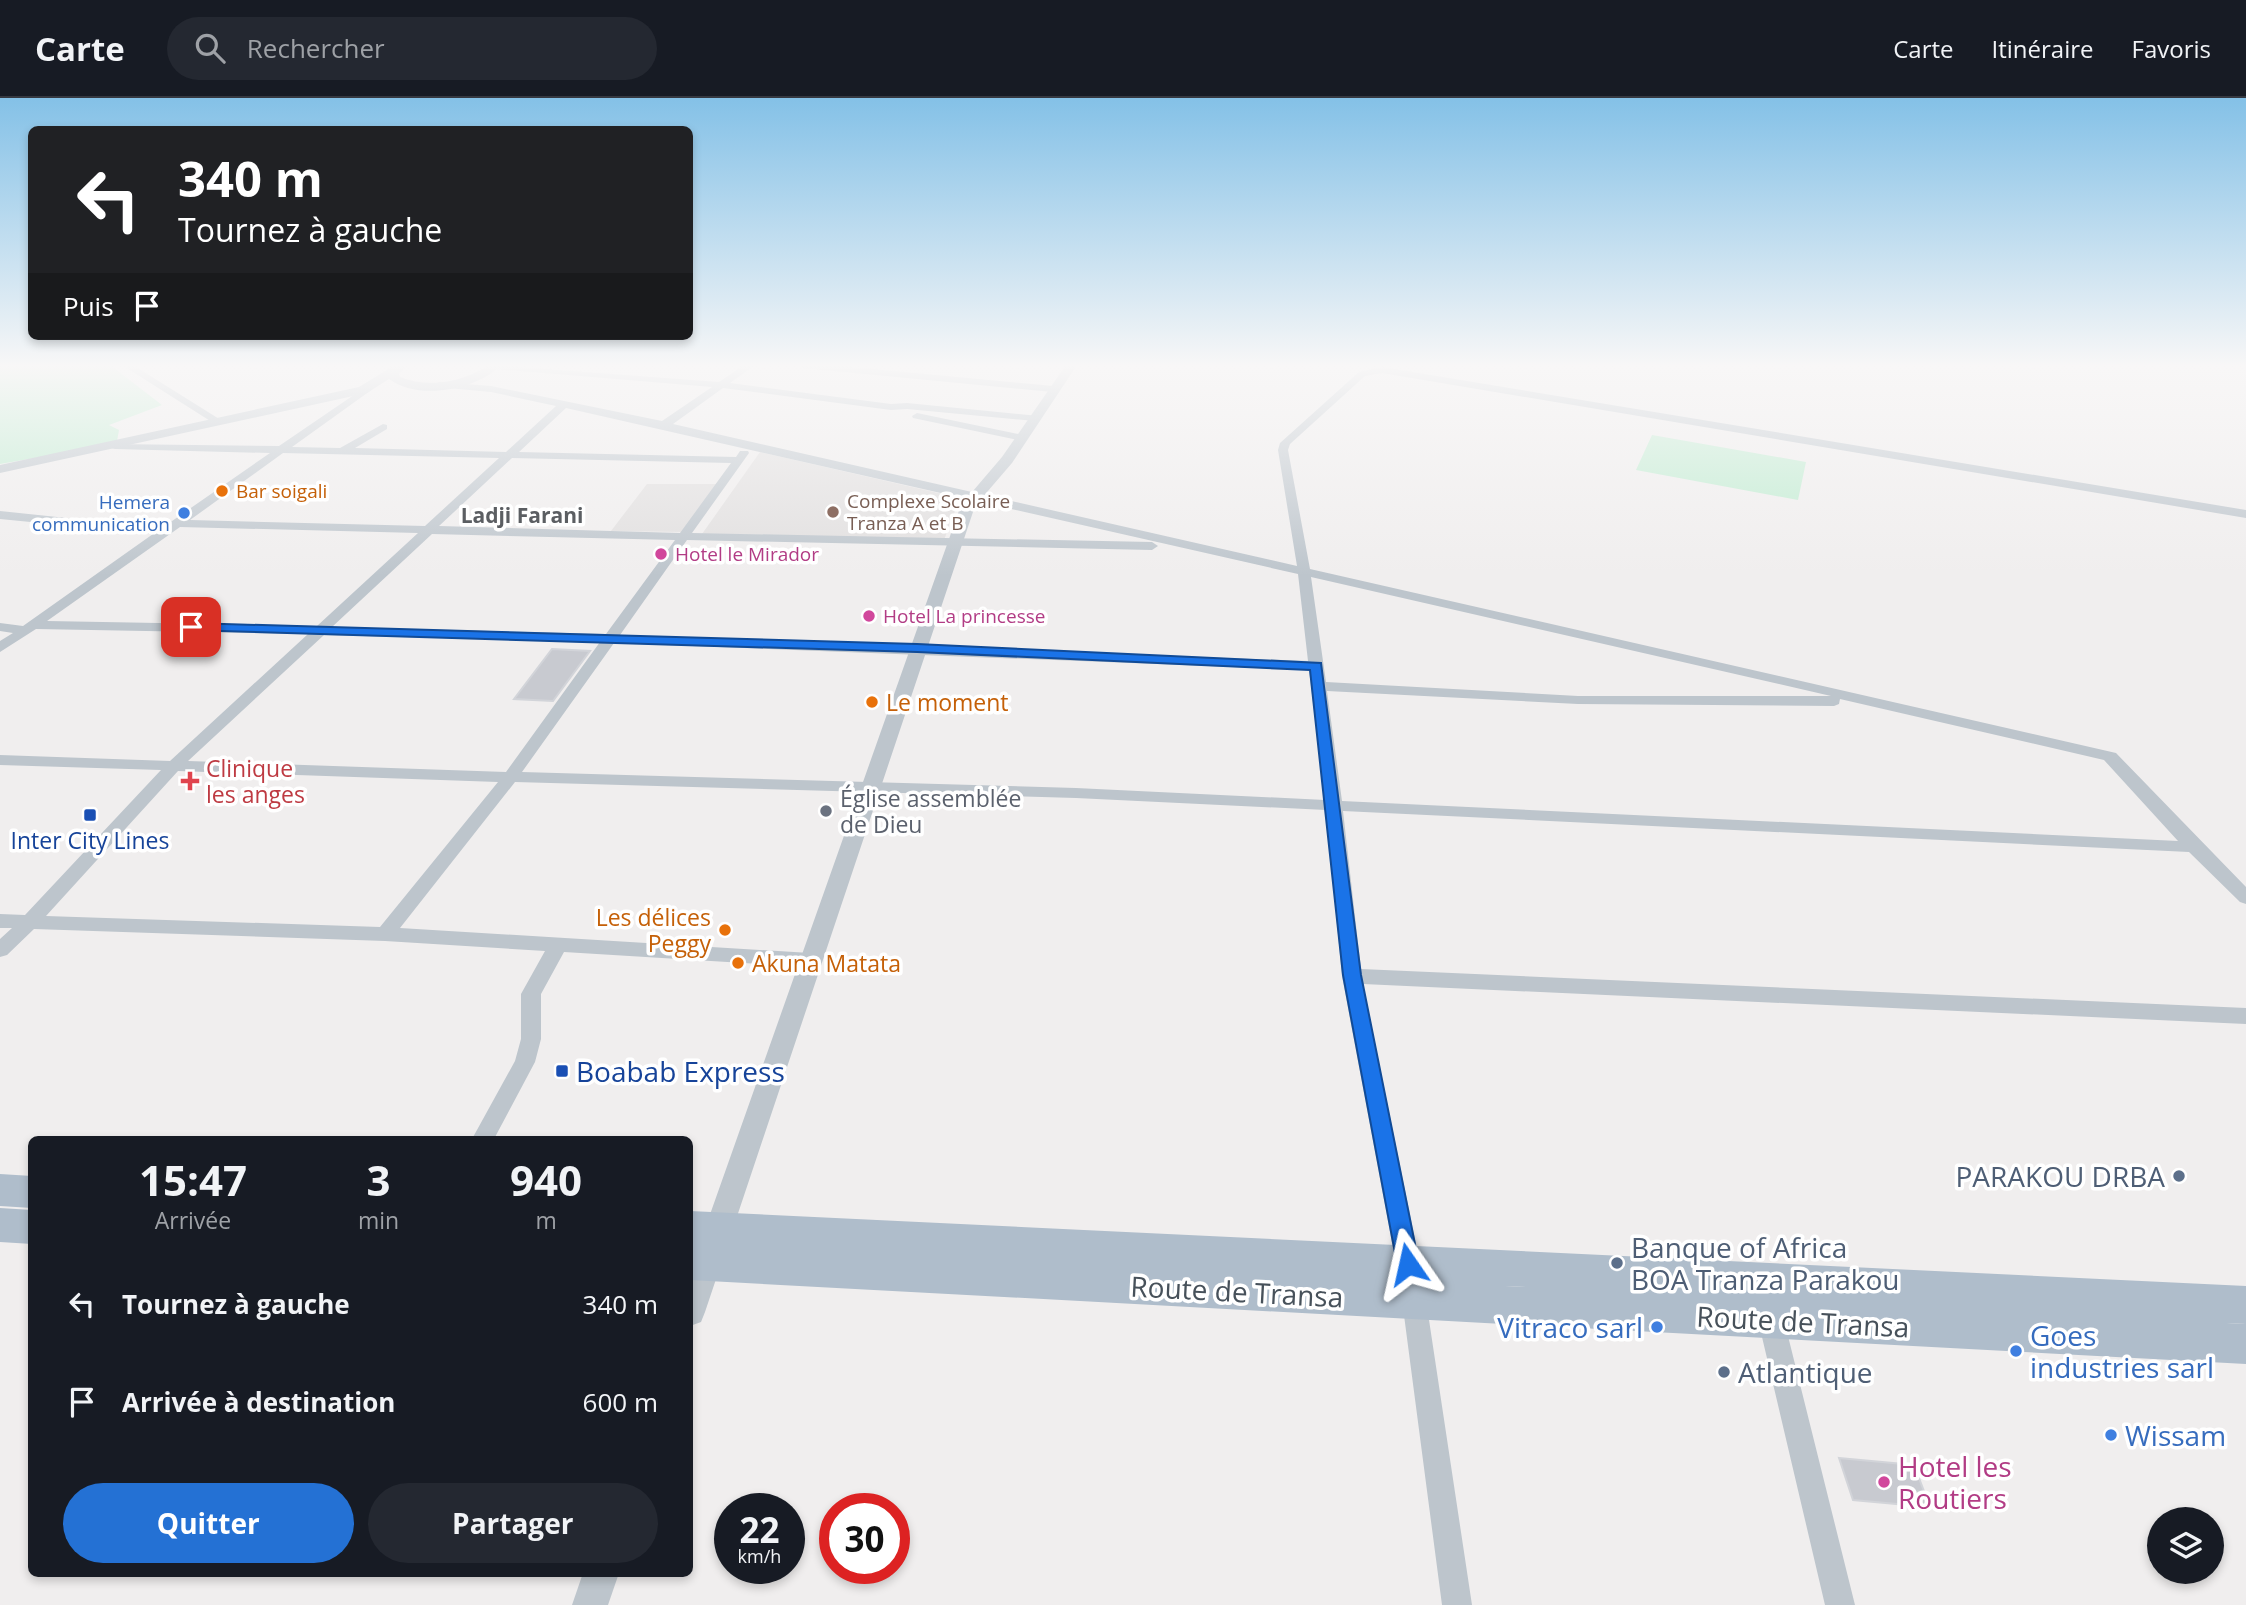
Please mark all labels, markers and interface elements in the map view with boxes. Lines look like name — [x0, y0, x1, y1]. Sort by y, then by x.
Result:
search box — [167, 17, 657, 80]
text: Carte — [35, 26, 125, 71]
icon: search — [191, 29, 229, 67]
text: Rechercher — [247, 30, 385, 66]
text: Carte — [1893, 32, 1954, 65]
text: Itinéraire — [1992, 32, 2094, 65]
text: Favoris — [2132, 32, 2211, 65]
text: 340 m — [178, 145, 323, 211]
icon: left — [63, 154, 154, 245]
text: Tournez à gauche — [178, 208, 442, 251]
icon: arrive — [128, 287, 166, 325]
text: Puis — [63, 288, 114, 324]
place label: Bar soigali — [236, 478, 327, 504]
marker: Bar soigali — [214, 483, 230, 499]
place label: Complexe Scolaire Tranza A et B — [847, 488, 1010, 536]
place label: Hemera communication — [32, 489, 170, 537]
district label: Ladji Farani — [461, 501, 583, 529]
marker: Complexe Scolaire Tranza A et B — [825, 504, 841, 520]
marker: Hemera communication — [176, 505, 192, 521]
place label: Hotel le Mirador — [675, 541, 819, 567]
marker: Hotel le Mirador — [653, 546, 669, 562]
pin — [161, 597, 221, 657]
place label: Hotel La princesse — [883, 603, 1045, 629]
icon: arrive — [172, 608, 210, 646]
marker: Hotel La princesse — [861, 608, 877, 624]
place label: Le moment — [886, 686, 1009, 718]
marker: Le moment — [864, 694, 880, 710]
place label: Clinique les anges — [206, 752, 305, 810]
marker: Clinique les anges — [180, 771, 200, 791]
place label: Église assemblée de Dieu — [840, 782, 1021, 840]
marker: Église assemblée de Dieu — [818, 803, 834, 819]
marker: Inter City Lines — [82, 807, 98, 823]
place label: Inter City Lines — [11, 824, 169, 856]
place label: Les délices Peggy — [596, 901, 711, 959]
marker: Les délices Peggy — [717, 922, 733, 938]
place label: Akuna Matata — [752, 947, 901, 979]
marker: Akuna Matata — [730, 955, 746, 971]
place label: Boabab Express — [576, 1052, 785, 1090]
marker: Boabab Express — [554, 1063, 570, 1079]
text: 15:47 — [139, 1151, 247, 1208]
text: 3 — [366, 1151, 391, 1208]
text: 940 — [510, 1151, 582, 1208]
place label: PARAKOU DRBA — [1955, 1157, 2165, 1195]
marker: PARAKOU DRBA — [2171, 1168, 2187, 1184]
text: Arrivée — [155, 1204, 231, 1236]
text: min — [358, 1204, 399, 1236]
text: m — [535, 1204, 557, 1236]
position arrow — [1371, 1227, 1445, 1301]
place label: Banque of Africa BOA Tranza Parakou — [1631, 1228, 1900, 1298]
marker: Banque of Africa BOA Tranza Parakou — [1609, 1255, 1625, 1271]
street label: Route de Transa — [1130, 1266, 1344, 1316]
icon: left — [63, 1285, 101, 1323]
text: Tournez à gauche — [122, 1286, 350, 1322]
text: 340 m — [583, 1286, 658, 1322]
street label: Route de Transa — [1696, 1296, 1910, 1346]
place label: Vitraco sarl — [1497, 1308, 1643, 1346]
place label: Goes industries sarl — [2030, 1316, 2214, 1386]
marker: Vitraco sarl — [1649, 1319, 1665, 1335]
marker: Goes industries sarl — [2008, 1343, 2024, 1359]
place label: Atlantique — [1738, 1353, 1873, 1391]
marker: Atlantique — [1716, 1364, 1732, 1380]
icon: arrive — [63, 1383, 101, 1421]
text: Arrivée à destination — [122, 1384, 395, 1420]
text: 600 m — [583, 1384, 658, 1420]
place label: Wissam — [2125, 1416, 2226, 1454]
marker: Wissam — [2103, 1427, 2119, 1443]
place label: Hotel les Routiers — [1898, 1447, 2012, 1517]
marker: Hotel les Routiers — [1876, 1474, 1892, 1490]
button: Quitter — [63, 1483, 354, 1563]
button: Partager — [368, 1483, 658, 1563]
speed limit sign: 30 — [819, 1493, 910, 1584]
text: 22 — [739, 1506, 780, 1553]
map controls — [2147, 1507, 2224, 1584]
button: layers — [2147, 1507, 2224, 1584]
text: km/h — [738, 1544, 781, 1568]

